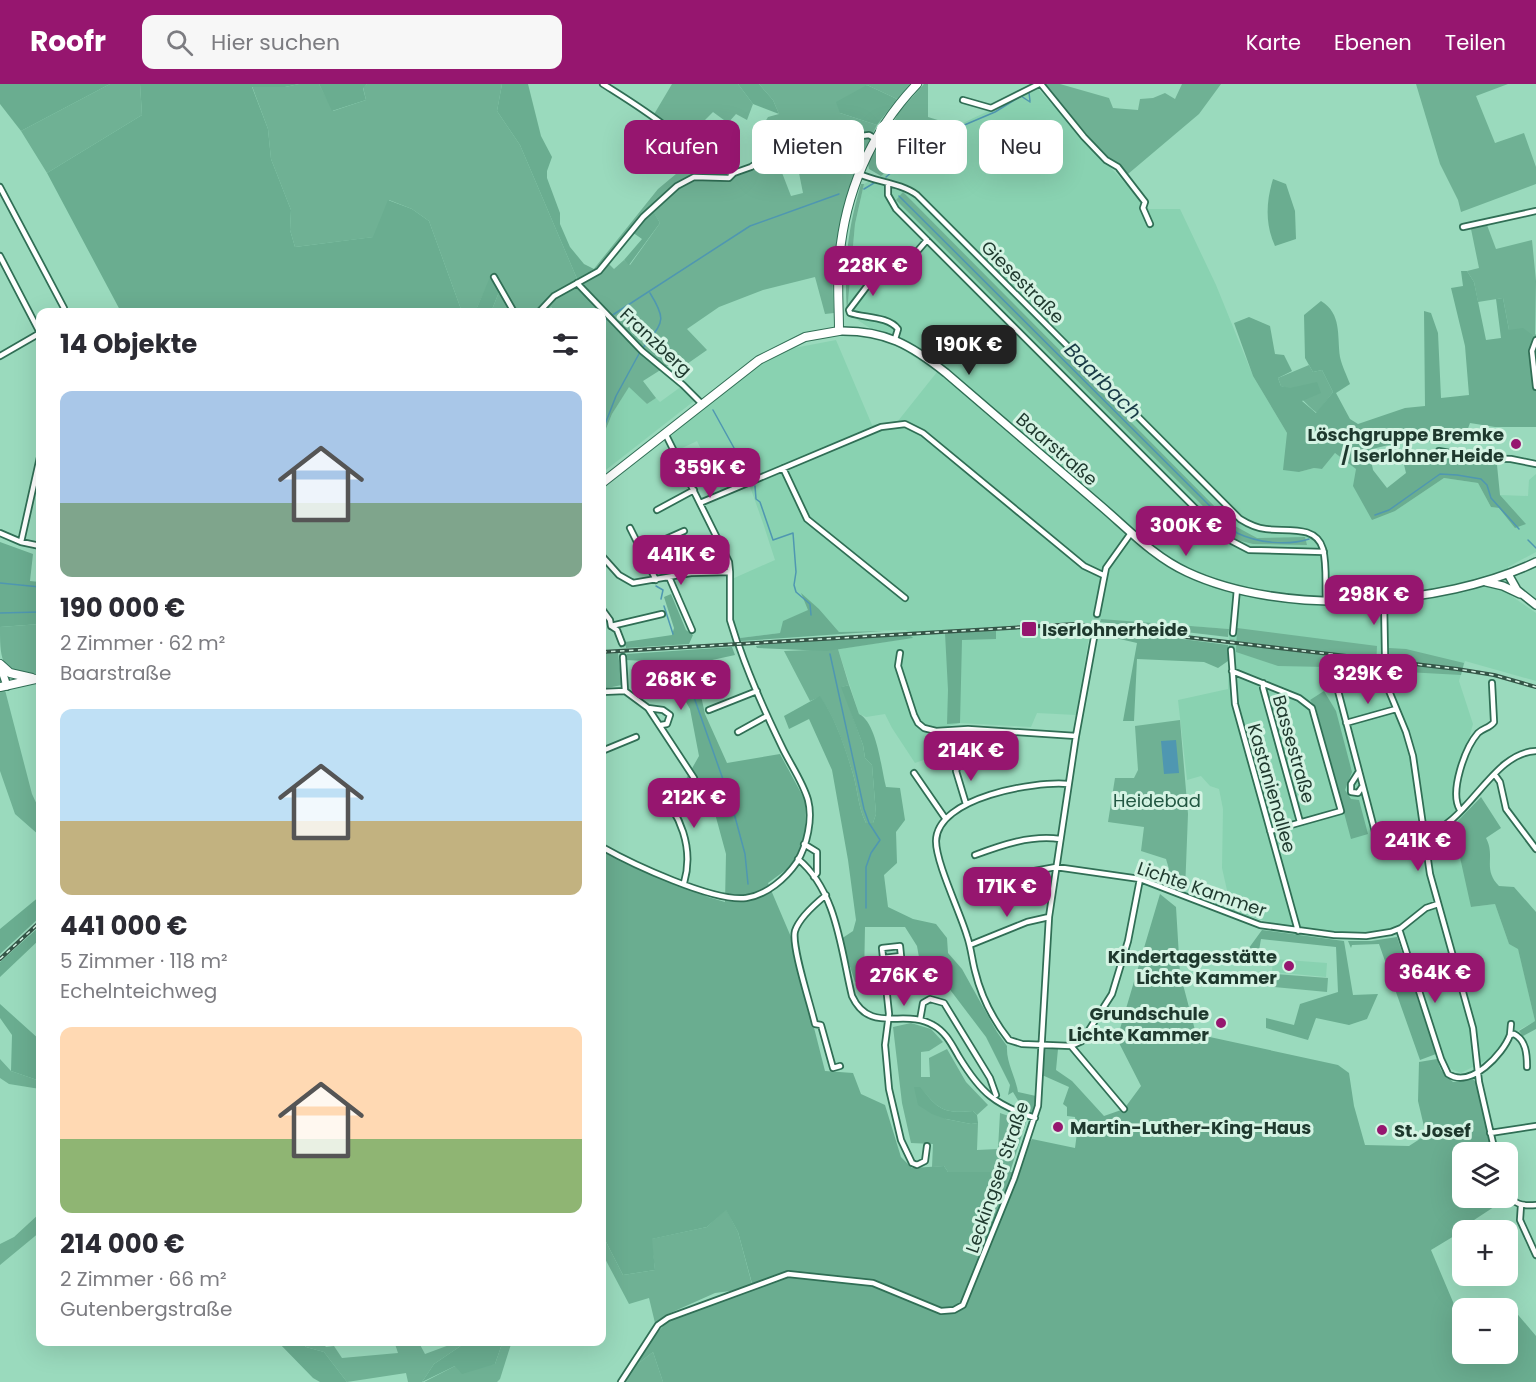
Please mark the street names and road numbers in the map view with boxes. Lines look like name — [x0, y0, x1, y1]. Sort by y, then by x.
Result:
street label: Giesestraße — [976, 235, 1070, 329]
street label: Franzberg — [615, 302, 697, 382]
street label: Baarstraße — [1011, 407, 1103, 491]
street label: Bassestraße — [1267, 692, 1321, 806]
street label: Kastanienallee — [1242, 721, 1302, 855]
street label: Lichte Kammer — [1134, 855, 1270, 923]
street label: Leckingser Straße — [959, 1098, 1035, 1256]

